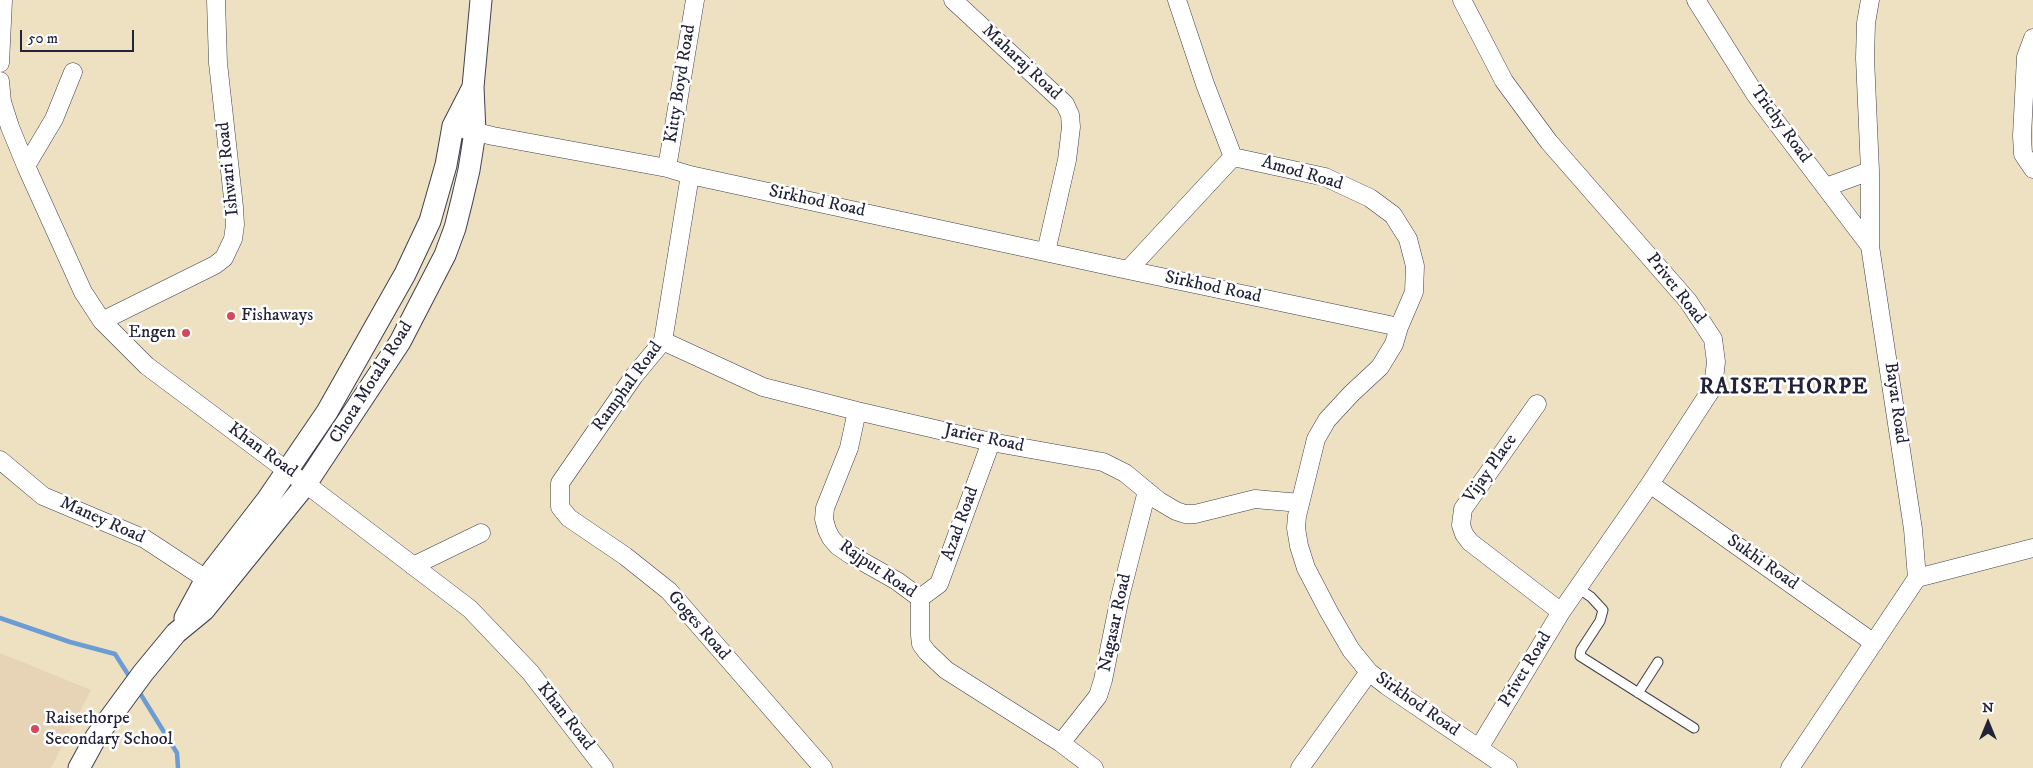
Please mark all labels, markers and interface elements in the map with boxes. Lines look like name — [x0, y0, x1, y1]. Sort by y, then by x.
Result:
scale bar — [22, 20, 136, 52]
street label: Maharaj Road — [977, 21, 1065, 105]
street label: Kitty Boyd Road — [661, 23, 701, 145]
text: 50 m — [28, 29, 58, 48]
street label: Trichy Road — [1745, 82, 1815, 168]
street label: Ishwari Road — [213, 121, 245, 217]
street label: Amod Road — [1259, 152, 1345, 196]
street label: Sirkhod Road — [767, 181, 867, 223]
street label: Privet Road — [1641, 249, 1709, 329]
street label: Sirkhod Road — [1163, 267, 1263, 309]
place label: Fishaways — [241, 305, 313, 327]
marker: Fishaways — [225, 310, 237, 322]
street label: Chota Motala Road — [326, 318, 418, 448]
place label: Engen — [128, 322, 176, 344]
marker: Engen — [180, 327, 192, 339]
street label: Ramphal Road — [588, 338, 668, 436]
street label: Bayat Road — [1879, 361, 1911, 445]
district label: RAISETHORPE — [1698, 375, 1870, 401]
street label: Khan Road — [223, 419, 301, 483]
street label: Jarier Road — [942, 420, 1026, 458]
street label: Vijay Place — [1460, 431, 1522, 507]
street label: Azad Road — [938, 484, 984, 564]
street label: Maney Road — [56, 493, 148, 549]
street label: Sukhi Road — [1722, 531, 1802, 595]
street label: Rajput Road — [834, 536, 920, 604]
street label: Nagasar Road — [1095, 572, 1137, 674]
street label: Goges Road — [662, 587, 734, 665]
street label: Privet Road — [1495, 628, 1557, 712]
street label: Sirkhod Road — [1371, 668, 1463, 742]
street label: Khan Road — [532, 679, 598, 755]
north arrow — [1963, 698, 2013, 748]
text: N — [1982, 699, 1994, 717]
place label: Raisethorpe Secondary School — [45, 708, 173, 751]
marker: Raisethorpe Secondary School — [29, 723, 41, 735]

